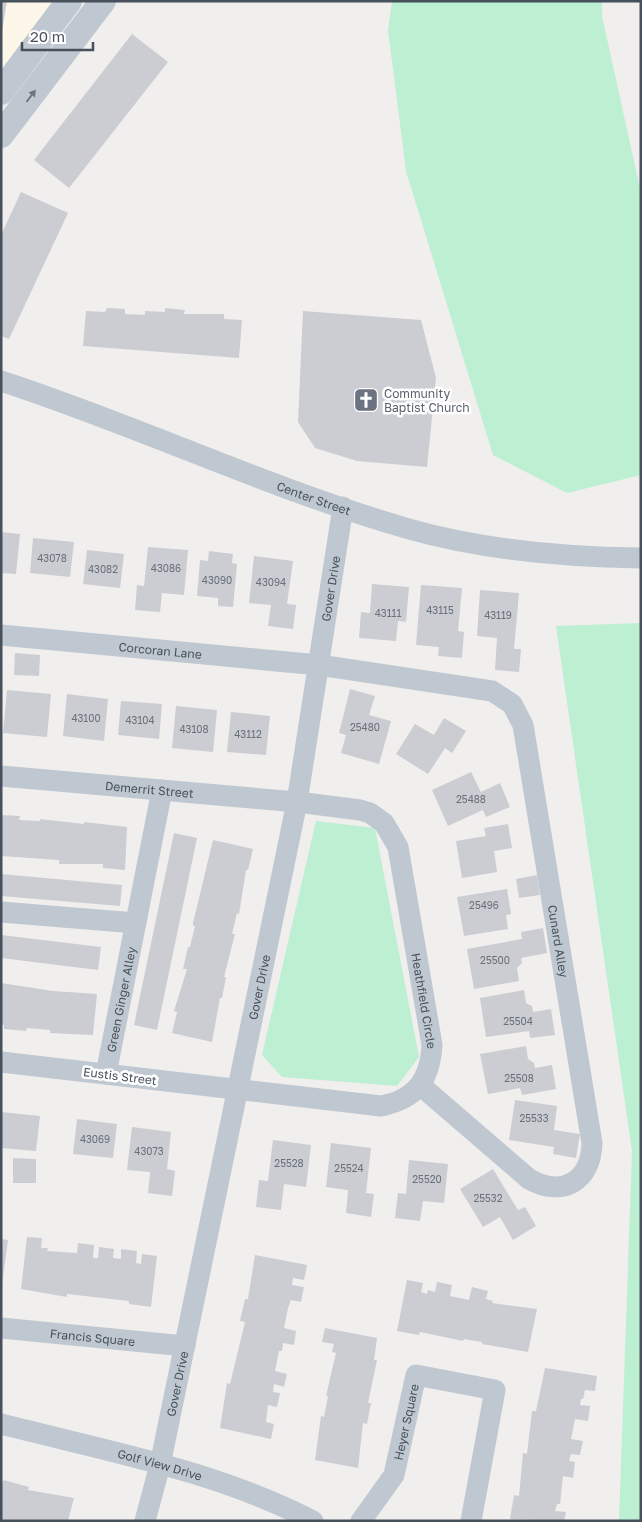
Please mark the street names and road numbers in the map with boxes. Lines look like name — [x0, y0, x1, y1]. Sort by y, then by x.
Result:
street label: Center Street — [275, 478, 353, 518]
street label: Gover Drive — [318, 555, 343, 622]
street label: Corcoran Lane — [118, 639, 203, 661]
street label: Demerrit Street — [104, 778, 195, 800]
street label: Cunard Alley — [545, 904, 572, 979]
street label: Green Ginger Alley — [103, 945, 138, 1054]
street label: Heathfield Circle — [409, 952, 440, 1050]
street label: Gover Drive — [245, 953, 273, 1021]
street label: Eustis Street — [82, 1064, 158, 1088]
street label: Francis Square — [49, 1325, 136, 1349]
street label: Gover Drive — [163, 1350, 191, 1418]
street label: Heyer Square — [390, 1382, 421, 1461]
street label: Golf View Drive — [116, 1445, 204, 1483]

